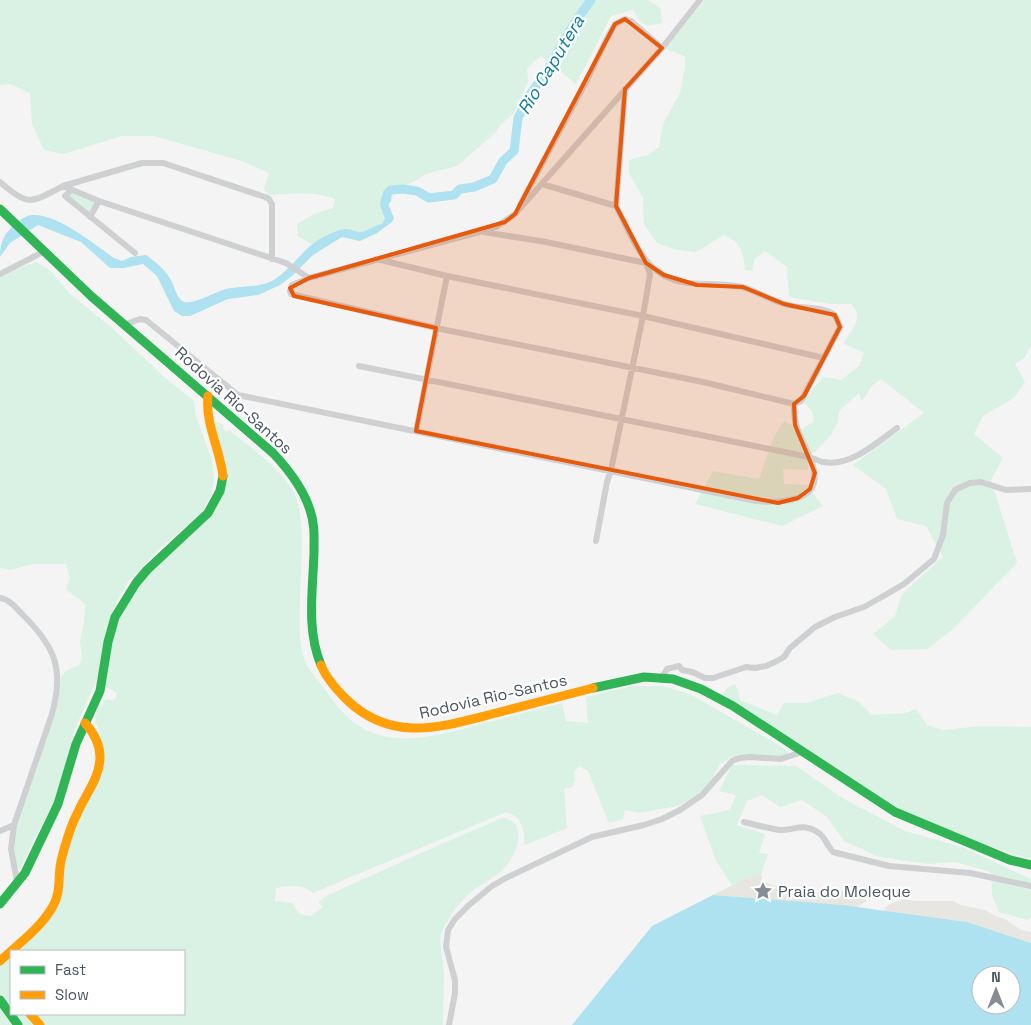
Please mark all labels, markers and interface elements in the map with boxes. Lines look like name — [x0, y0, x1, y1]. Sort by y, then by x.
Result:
water label: Rio Caputera — [512, 10, 589, 118]
street label: Rodovia Rio-Santos — [171, 342, 297, 459]
street label: Rodovia Rio-Santos — [417, 669, 569, 724]
place icon: Praia do Moleque — [752, 880, 774, 902]
place label: Praia do Moleque — [778, 881, 911, 902]
legend — [10, 950, 185, 1015]
text: Fast — [55, 960, 86, 979]
north arrow — [971, 965, 1021, 1015]
text: N — [991, 968, 1001, 986]
text: Slow — [55, 985, 89, 1004]

